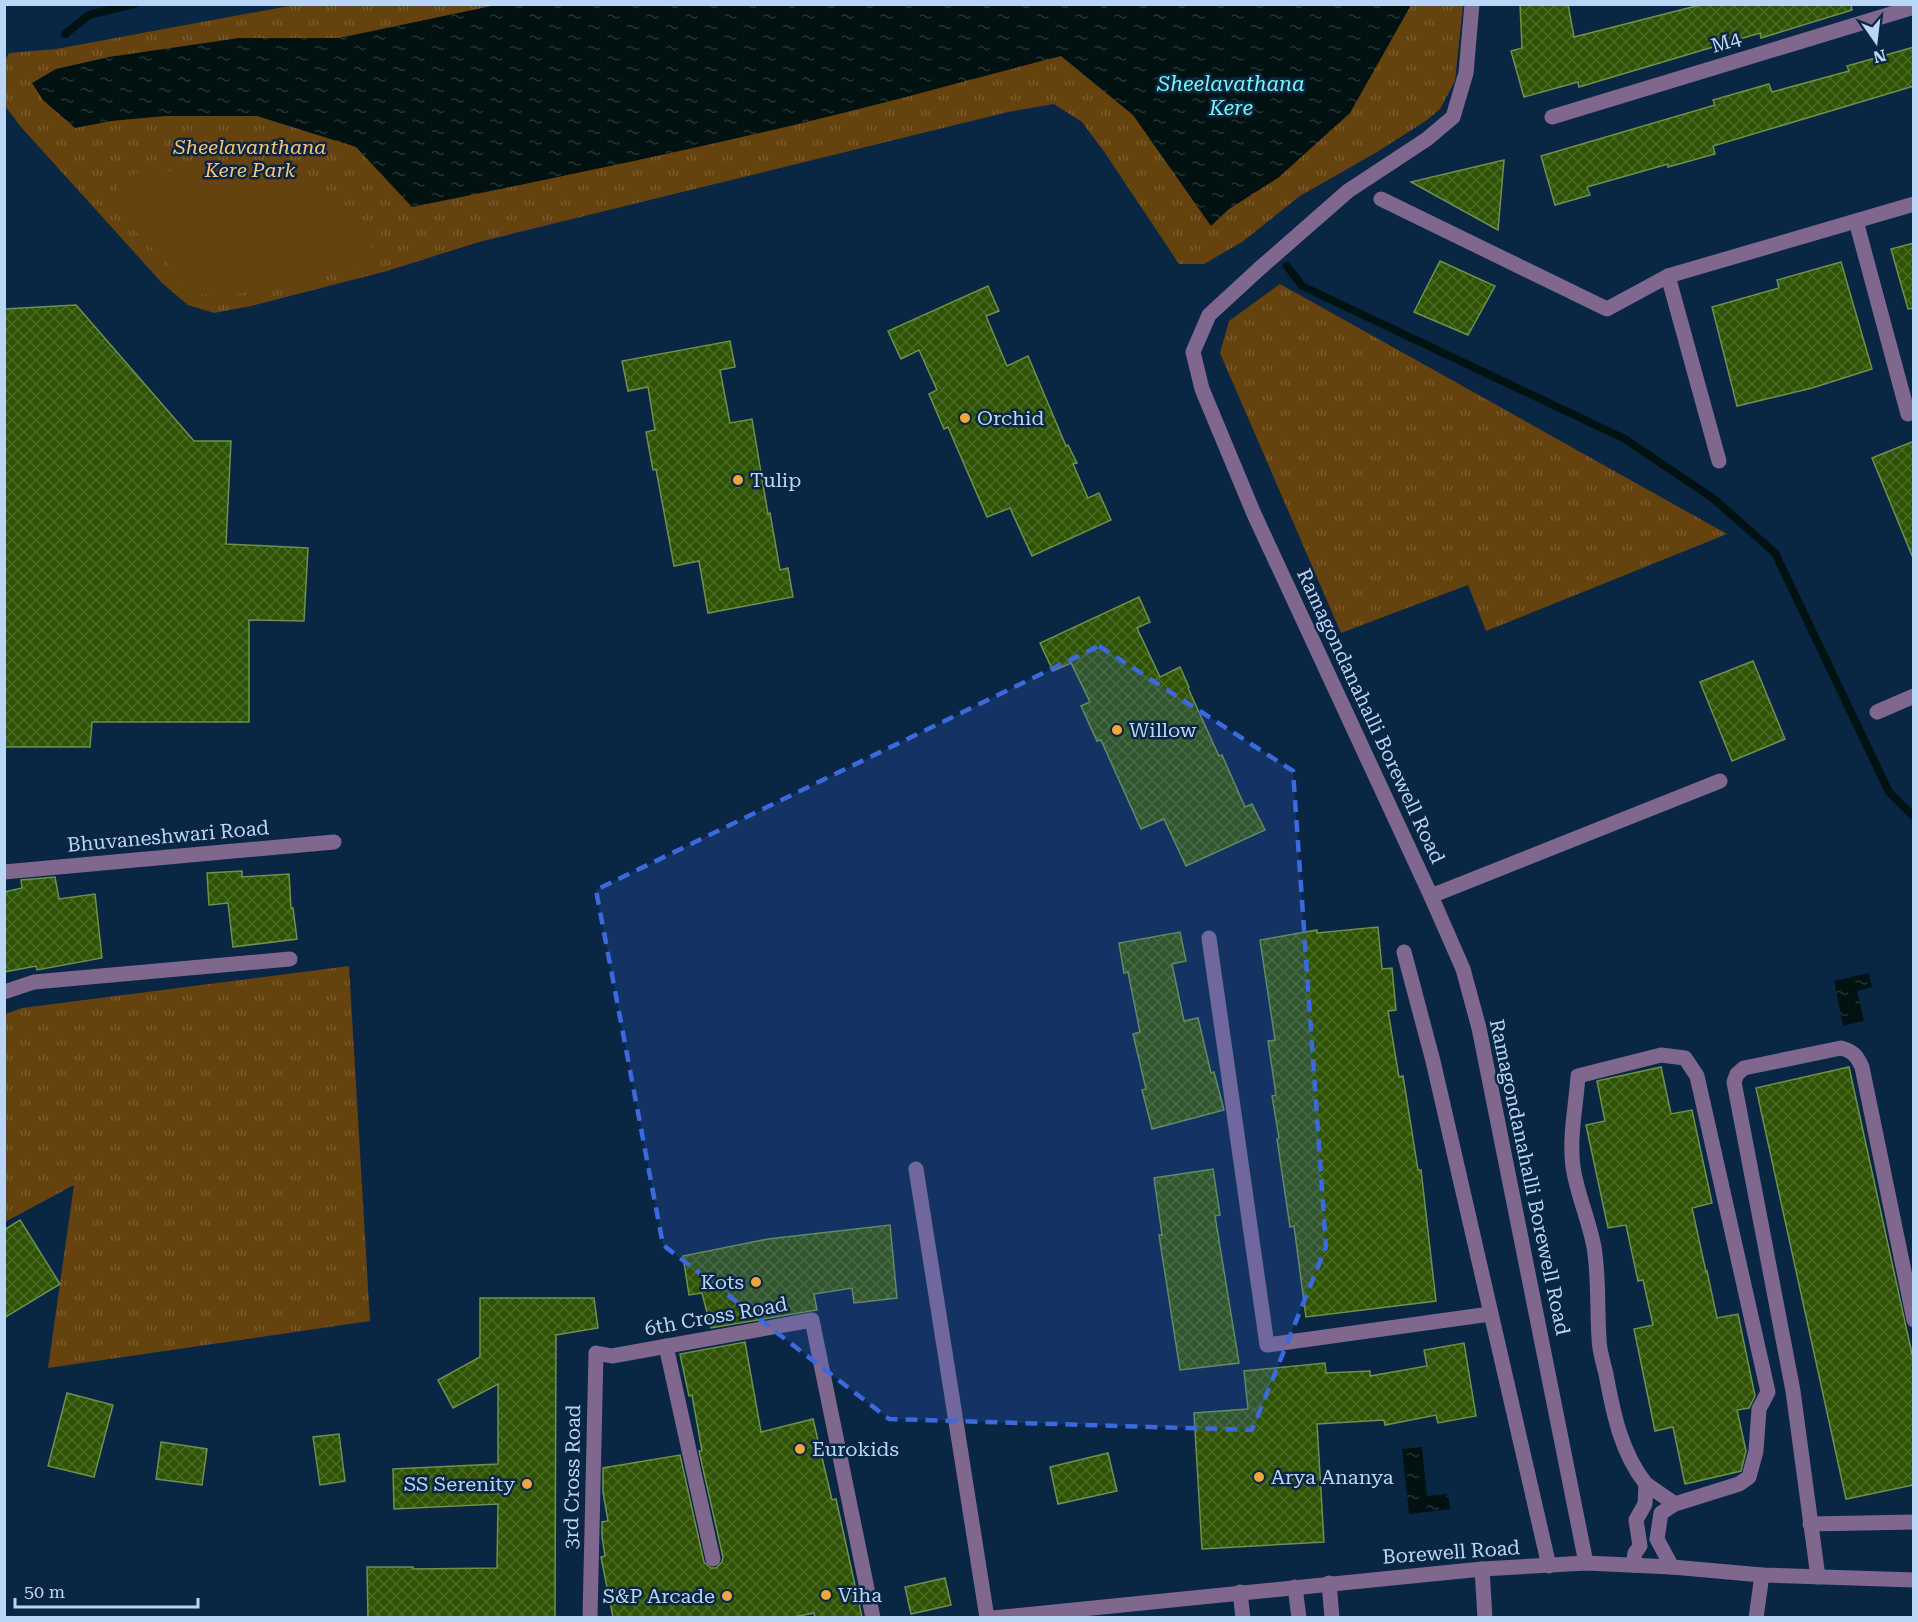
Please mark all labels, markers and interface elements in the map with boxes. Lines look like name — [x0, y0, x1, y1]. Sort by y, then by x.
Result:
north arrow — [1846, 12, 1906, 72]
street label: M4 — [1708, 26, 1745, 58]
text: N — [1871, 45, 1888, 67]
water label: Sheelavathana Kere — [1156, 72, 1305, 120]
park label: Sheelavanthana Kere Park — [173, 135, 326, 182]
place label: Orchid — [977, 406, 1044, 430]
marker: Orchid — [958, 411, 972, 425]
place label: Tulip — [750, 468, 801, 492]
marker: Tulip — [731, 473, 745, 487]
street label: Ramagondanahalli Borewell Road — [1292, 565, 1450, 867]
place label: Willow — [1129, 718, 1197, 742]
marker: Willow — [1110, 723, 1124, 737]
street label: Bhuvaneshwari Road — [66, 815, 270, 857]
street label: Ramagondanahalli Borewell Road — [1485, 1017, 1575, 1337]
place label: Kots — [701, 1270, 744, 1294]
marker: Kots — [749, 1275, 763, 1289]
street label: 6th Cross Road — [643, 1292, 789, 1340]
street label: 3rd Cross Road — [559, 1404, 585, 1550]
place label: Eurokids — [812, 1437, 899, 1461]
marker: Eurokids — [793, 1442, 807, 1456]
place label: Arya Ananya — [1271, 1465, 1394, 1489]
marker: Arya Ananya — [1252, 1470, 1266, 1484]
place label: SS Serenity — [404, 1472, 515, 1496]
marker: SS Serenity — [520, 1477, 534, 1491]
street label: Borewell Road — [1381, 1535, 1521, 1569]
scale bar — [15, 1571, 198, 1609]
text: 50 m — [24, 1581, 65, 1602]
place label: Viha — [838, 1583, 882, 1607]
place label: S&P Arcade — [602, 1584, 715, 1608]
marker: Viha — [819, 1588, 833, 1602]
marker: S&P Arcade — [720, 1589, 734, 1603]

